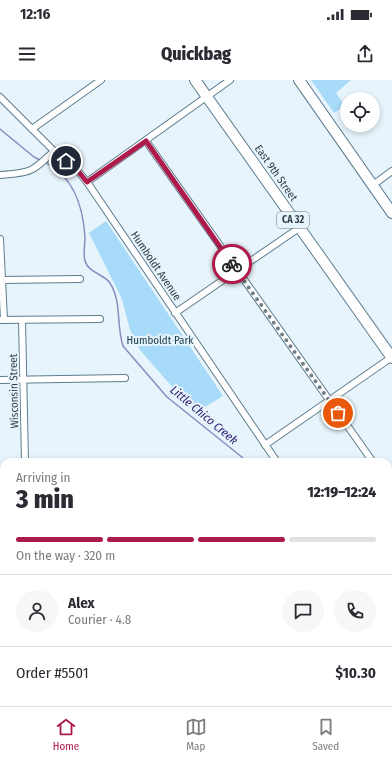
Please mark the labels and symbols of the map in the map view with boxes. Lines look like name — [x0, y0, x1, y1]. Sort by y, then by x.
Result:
street label: East 9th Street — [252, 142, 300, 204]
pin — [49, 144, 83, 178]
road number: CA 32 — [277, 212, 309, 228]
street label: Humboldt Avenue — [128, 229, 184, 303]
courier — [212, 244, 252, 284]
park label: Humboldt Park — [127, 334, 194, 347]
street label: Wisconsin Street — [7, 353, 21, 428]
water label: Little Chico Creek — [167, 383, 241, 447]
pin — [321, 396, 355, 430]

